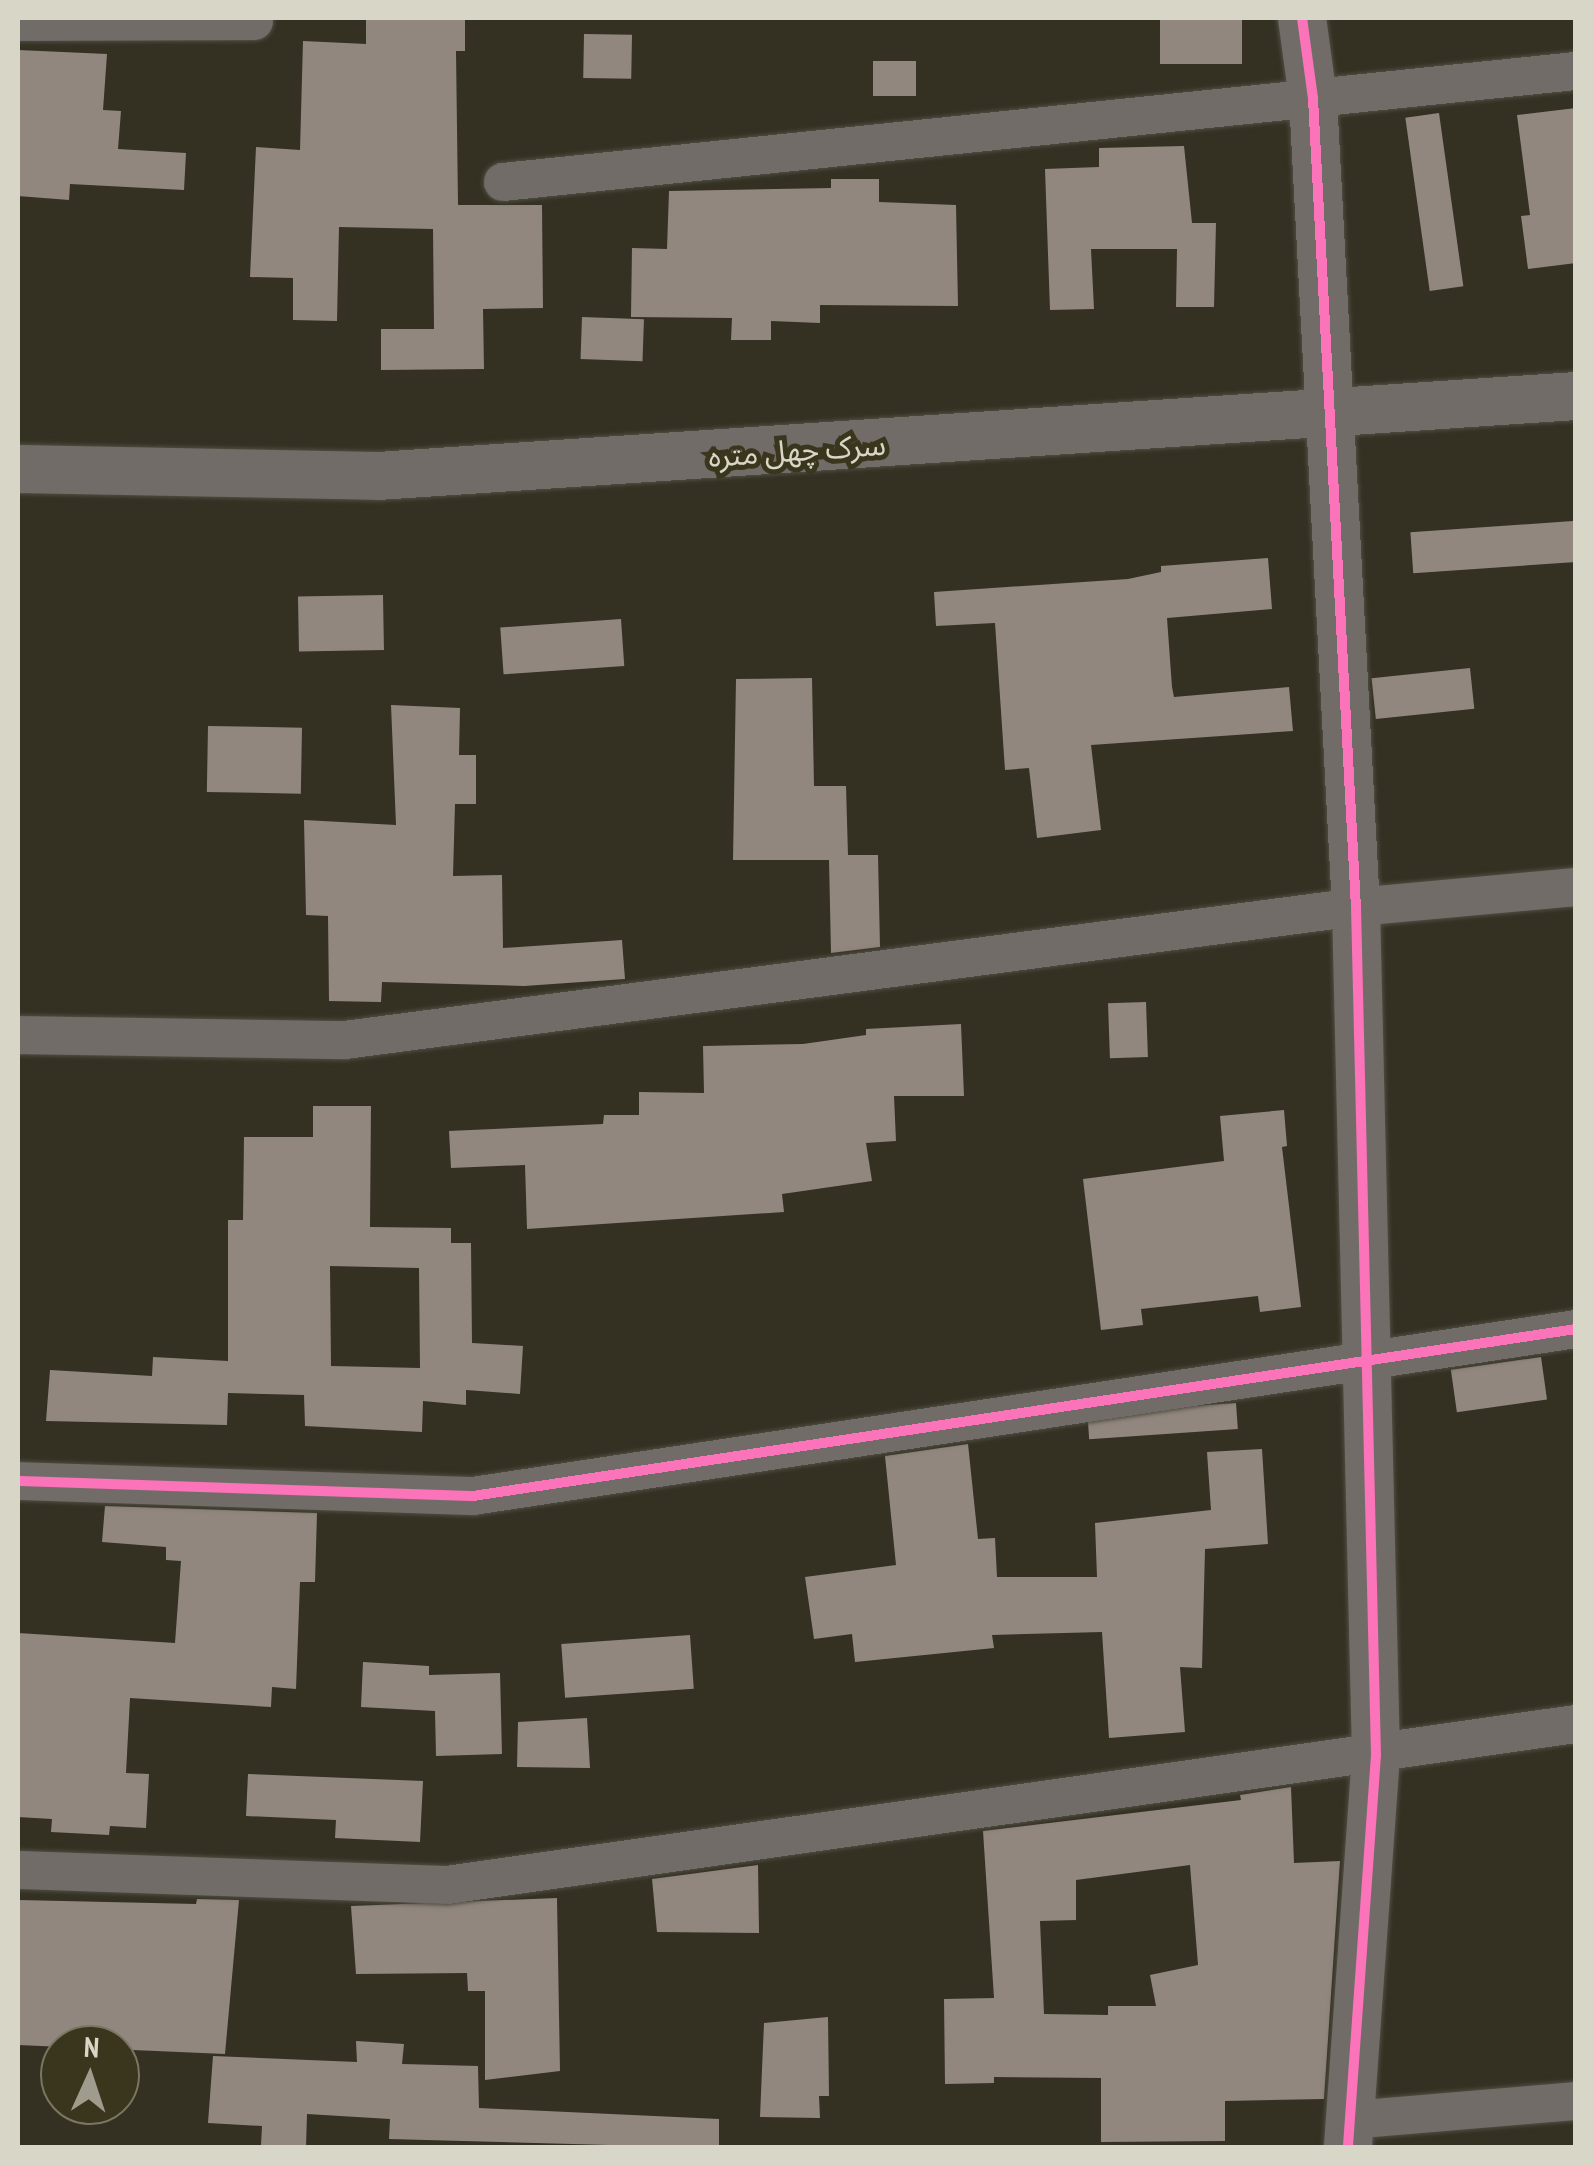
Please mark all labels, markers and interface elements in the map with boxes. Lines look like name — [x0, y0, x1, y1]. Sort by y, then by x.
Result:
street label: سرک چهل متره — [707, 426, 887, 474]
north arrow — [40, 2025, 140, 2125]
text: N — [83, 2028, 100, 2065]

